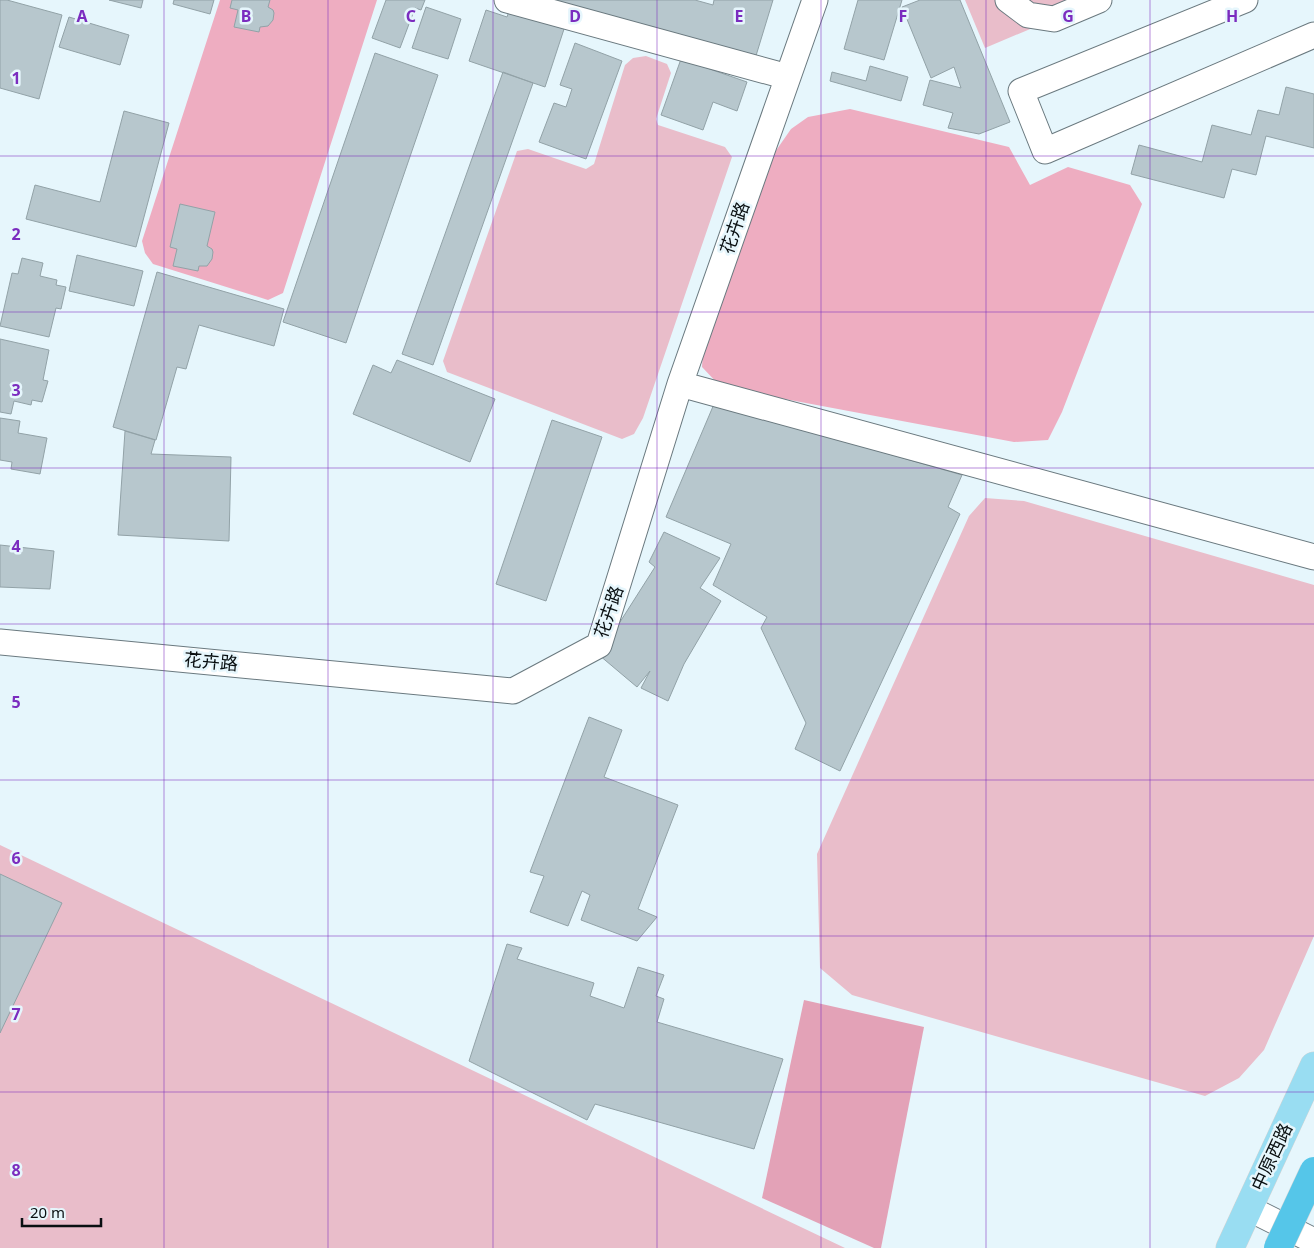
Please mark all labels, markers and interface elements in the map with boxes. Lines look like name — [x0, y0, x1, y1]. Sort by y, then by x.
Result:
text: A — [76, 5, 88, 27]
text: B — [241, 5, 251, 27]
text: C — [406, 5, 416, 27]
text: D — [569, 5, 581, 27]
text: E — [735, 5, 744, 27]
text: F — [899, 5, 907, 27]
text: G — [1062, 5, 1074, 27]
text: H — [1226, 5, 1238, 27]
text: 1 — [11, 67, 21, 89]
street label: 花卉路 — [714, 198, 754, 257]
text: 2 — [11, 223, 21, 245]
text: 3 — [11, 379, 21, 401]
text: 4 — [11, 535, 21, 557]
street label: 花卉路 — [588, 582, 628, 641]
street label: 花卉路 — [183, 647, 239, 675]
text: 5 — [11, 691, 21, 713]
text: 6 — [11, 847, 21, 869]
text: 7 — [11, 1003, 21, 1025]
street label: 中原西路 — [1245, 1119, 1297, 1194]
text: 8 — [11, 1159, 21, 1181]
scale bar — [22, 1196, 101, 1228]
text: 20 m — [30, 1202, 65, 1222]

